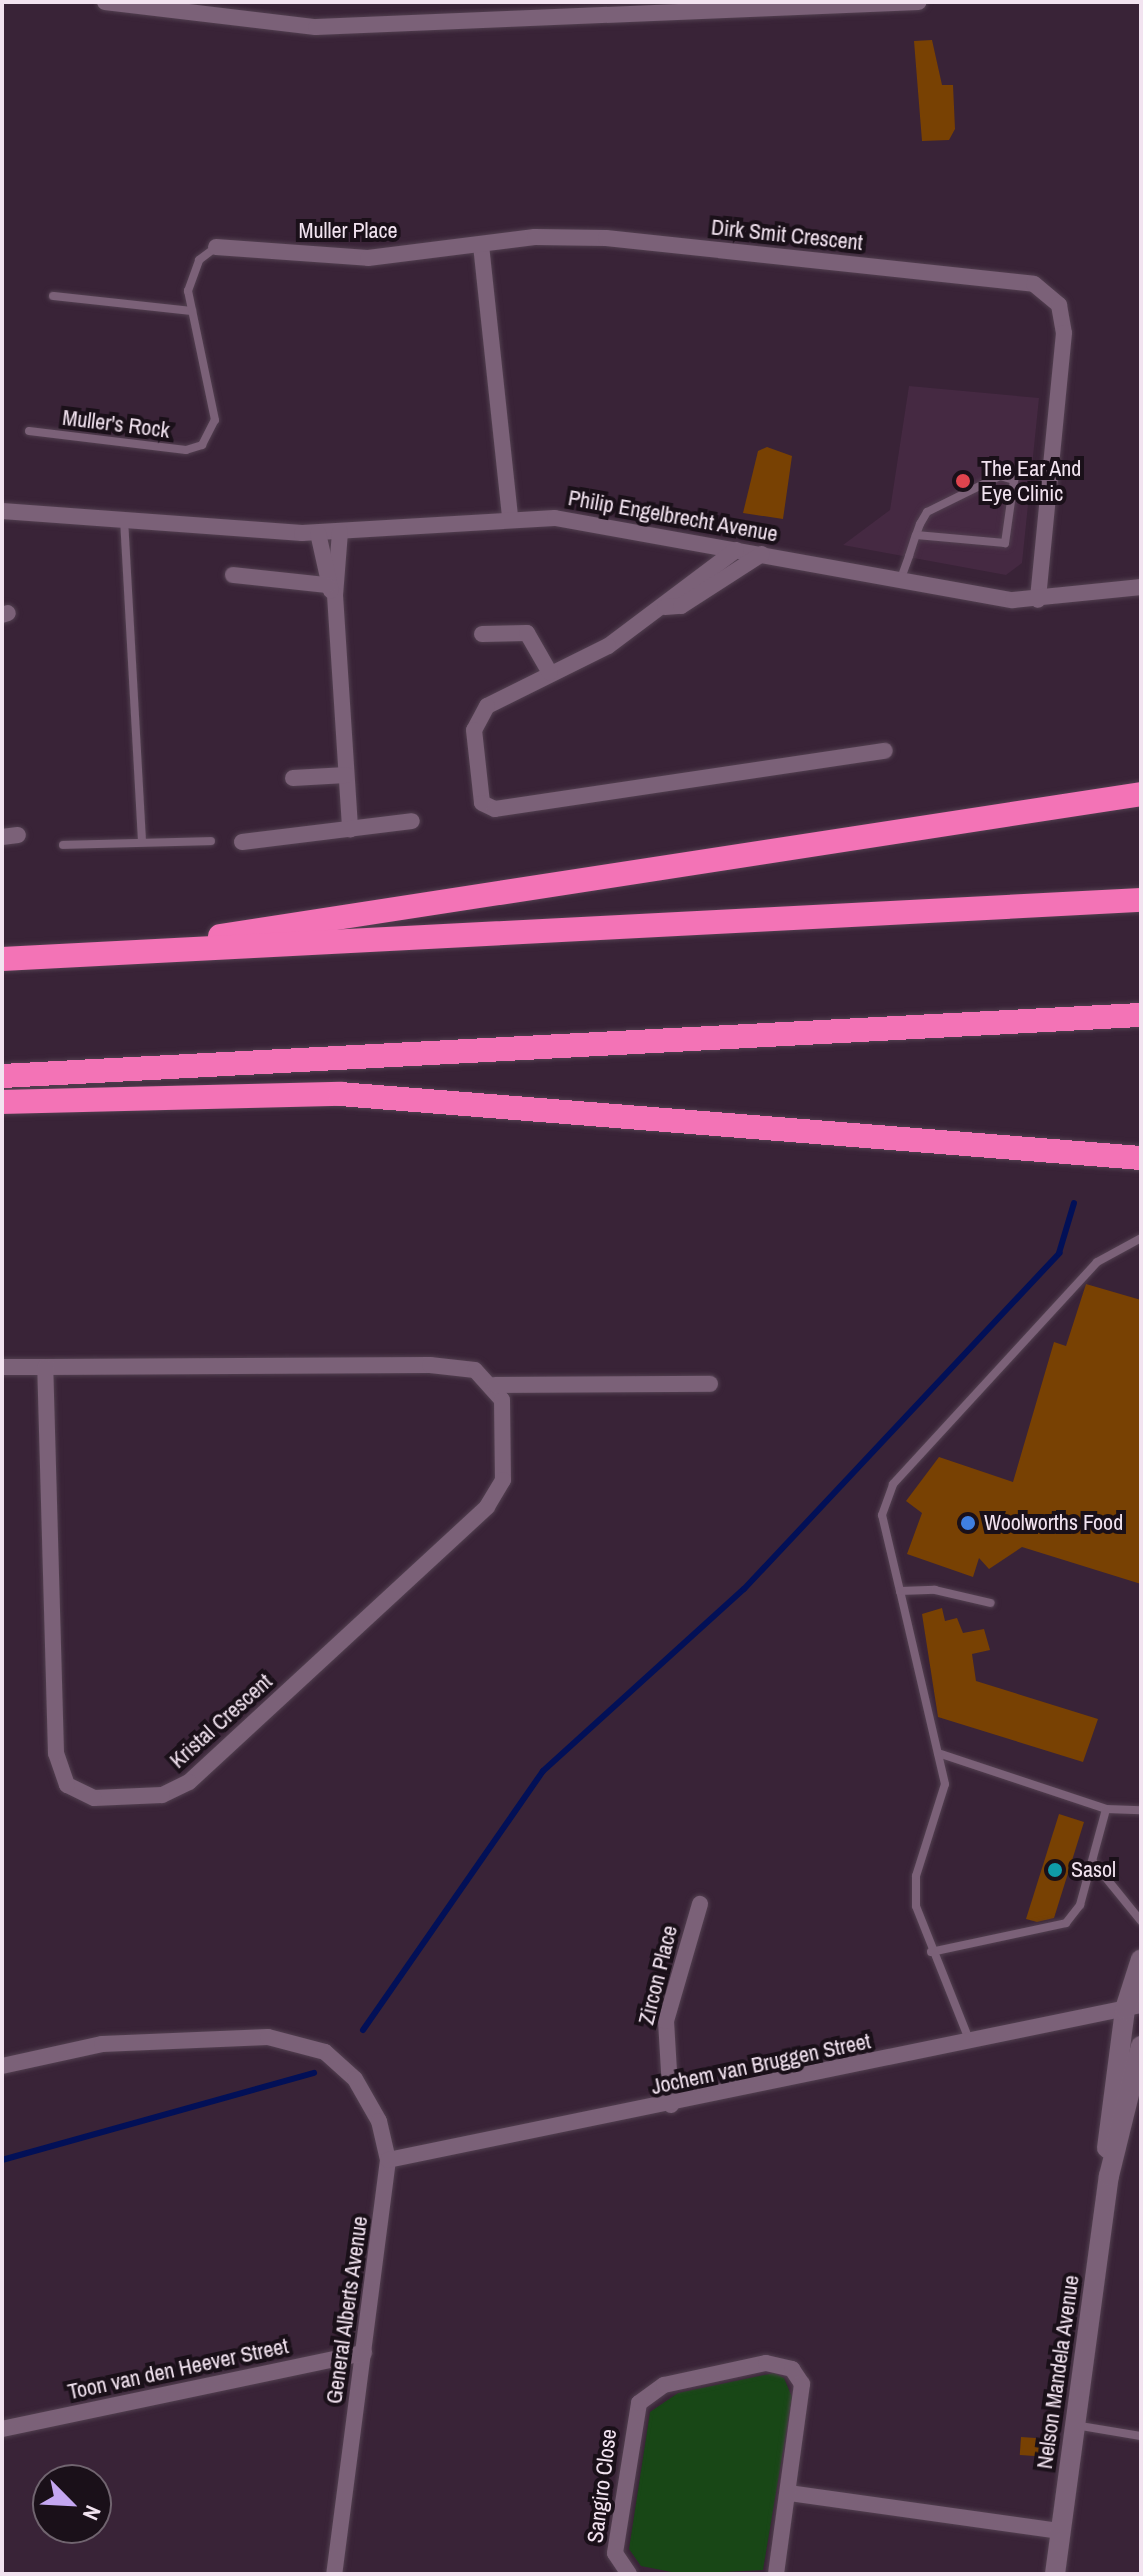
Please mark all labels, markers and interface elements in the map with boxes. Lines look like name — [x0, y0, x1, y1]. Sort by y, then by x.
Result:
street label: Dirk Smit Crescent — [710, 214, 864, 256]
street label: Muller Place — [298, 218, 398, 244]
street label: Muller's Rock — [61, 404, 171, 444]
place label: The Ear And Eye Clinic — [981, 455, 1082, 506]
marker: The Ear And Eye Clinic — [952, 470, 974, 492]
street label: Philip Engelbrecht Avenue — [566, 484, 780, 548]
place label: Woolworths Food — [984, 1510, 1123, 1536]
marker: Woolworths Food — [959, 1514, 977, 1532]
street label: Kristal Crescent — [164, 1668, 278, 1774]
place label: Sasol — [1071, 1857, 1116, 1883]
marker: Sasol — [1046, 1861, 1064, 1879]
street label: Zircon Place — [633, 1923, 683, 2027]
street label: Jochem van Bruggen Street — [649, 2028, 873, 2100]
street label: General Alberts Avenue — [321, 2213, 373, 2407]
street label: Nelson Mandela Avenue — [1031, 2273, 1085, 2471]
street label: Toon van den Heever Street — [65, 2333, 291, 2405]
street label: Sangiro Close — [582, 2428, 622, 2544]
north arrow — [32, 2464, 112, 2544]
text: N — [76, 2501, 108, 2525]

